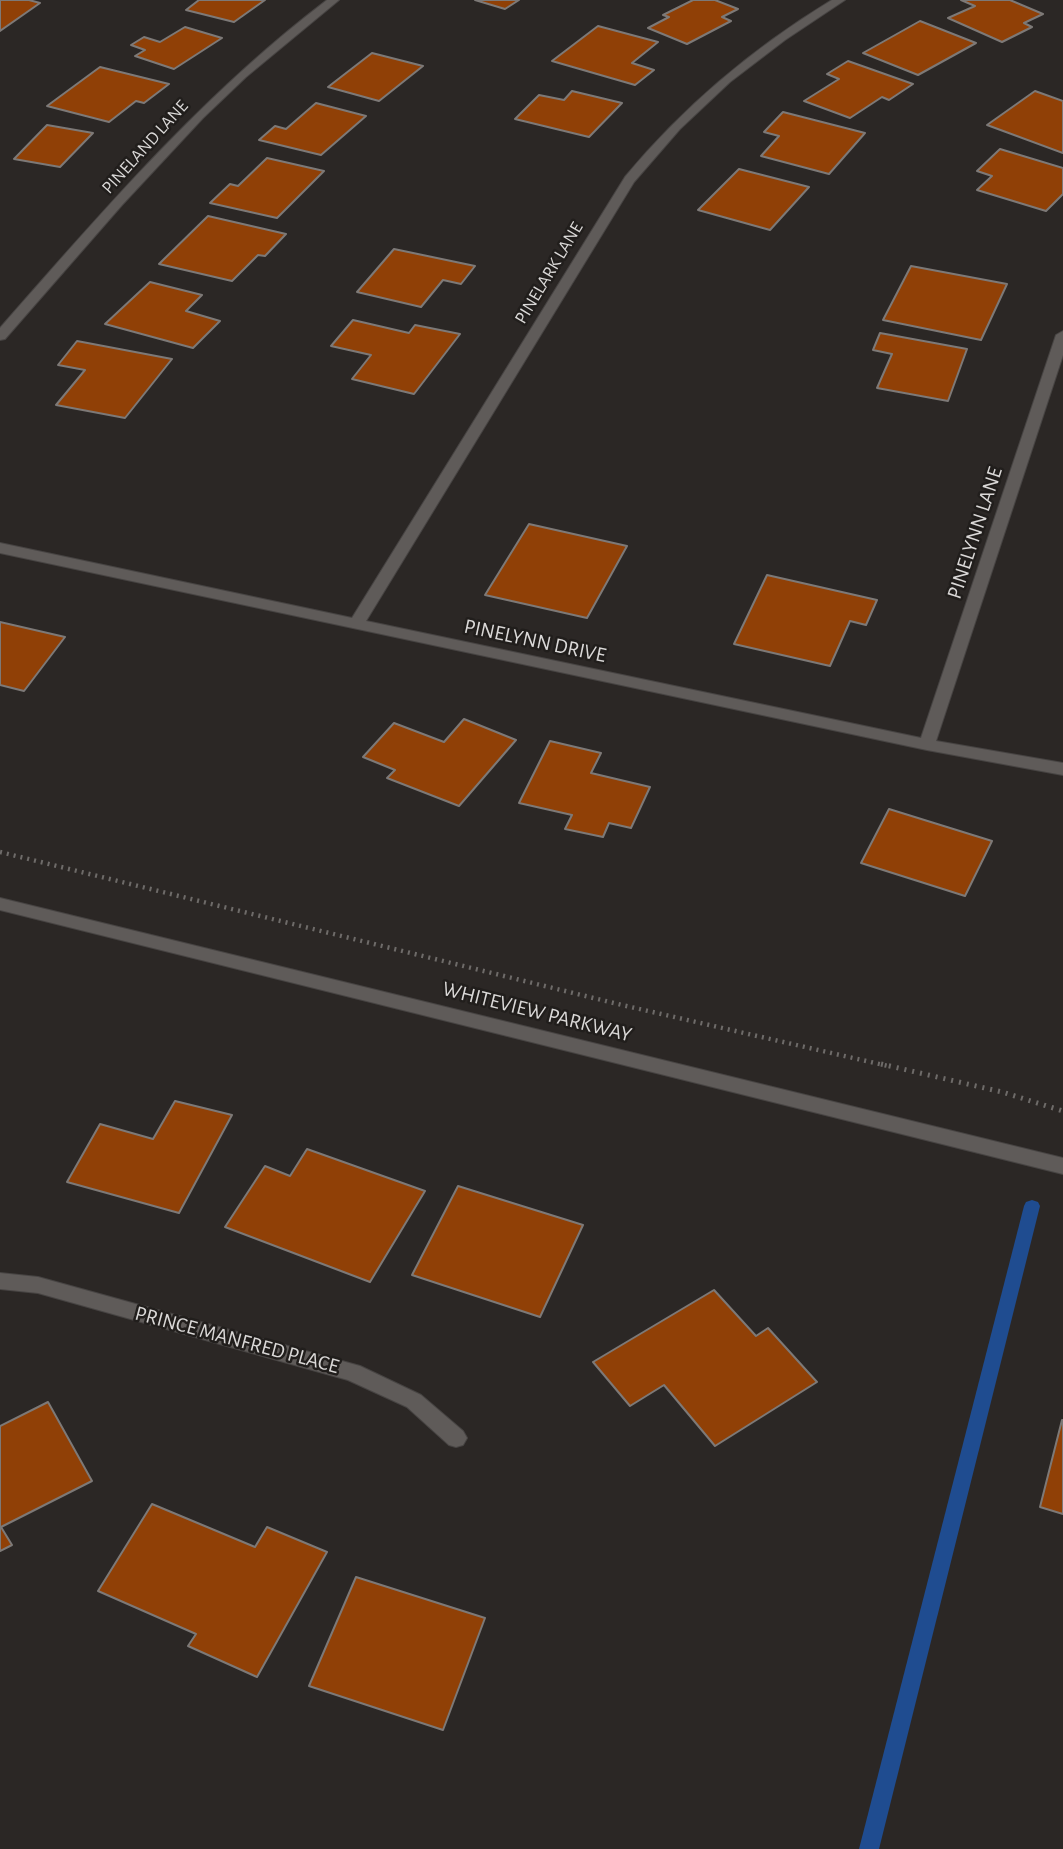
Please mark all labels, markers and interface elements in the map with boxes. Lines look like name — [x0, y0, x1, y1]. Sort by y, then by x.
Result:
street label: PINELAND LANE — [97, 96, 193, 198]
street label: PINELARK LANE — [510, 218, 588, 328]
street label: PINELYNN LANE — [942, 464, 1008, 602]
street label: PINELYNN DRIVE — [462, 614, 608, 668]
street label: WHITEVIEW PARKWAY — [440, 976, 634, 1048]
street label: PRINCE MANFRED PLACE — [132, 1301, 342, 1379]

